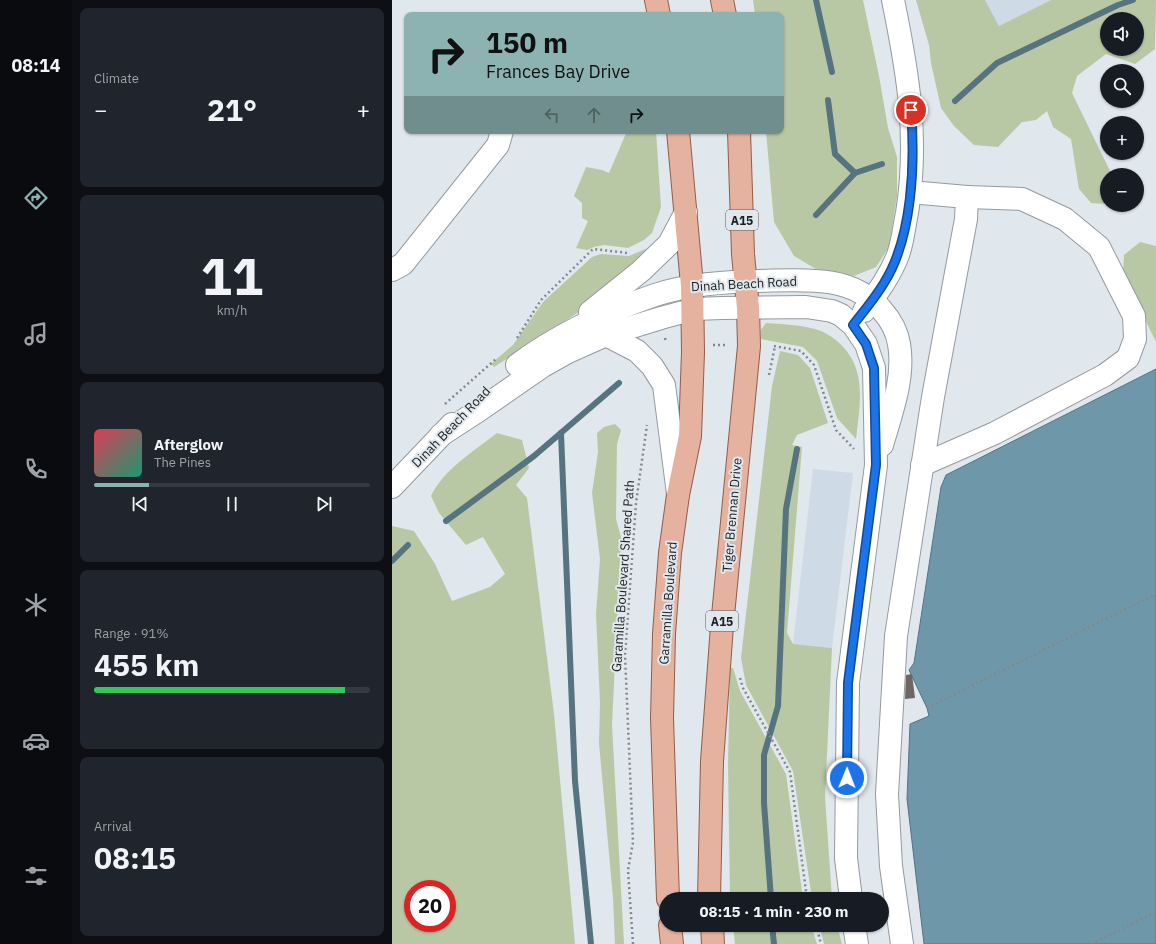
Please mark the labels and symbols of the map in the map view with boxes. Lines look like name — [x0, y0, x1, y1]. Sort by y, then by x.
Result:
pin — [894, 93, 928, 127]
road number: A15 — [726, 210, 758, 230]
street label: Dinah Beach Road — [691, 273, 797, 295]
street label: Dinah Beach Road — [408, 383, 494, 471]
street label: Tiger Brennan Drive — [719, 457, 745, 573]
street label: Garamilla Boulevard Shared Path — [608, 479, 638, 673]
street label: Garramilla Boulevard — [655, 541, 681, 665]
road number: A15 — [706, 611, 738, 631]
position arrow — [826, 757, 868, 799]
speed limit sign: 20 — [404, 880, 456, 932]

